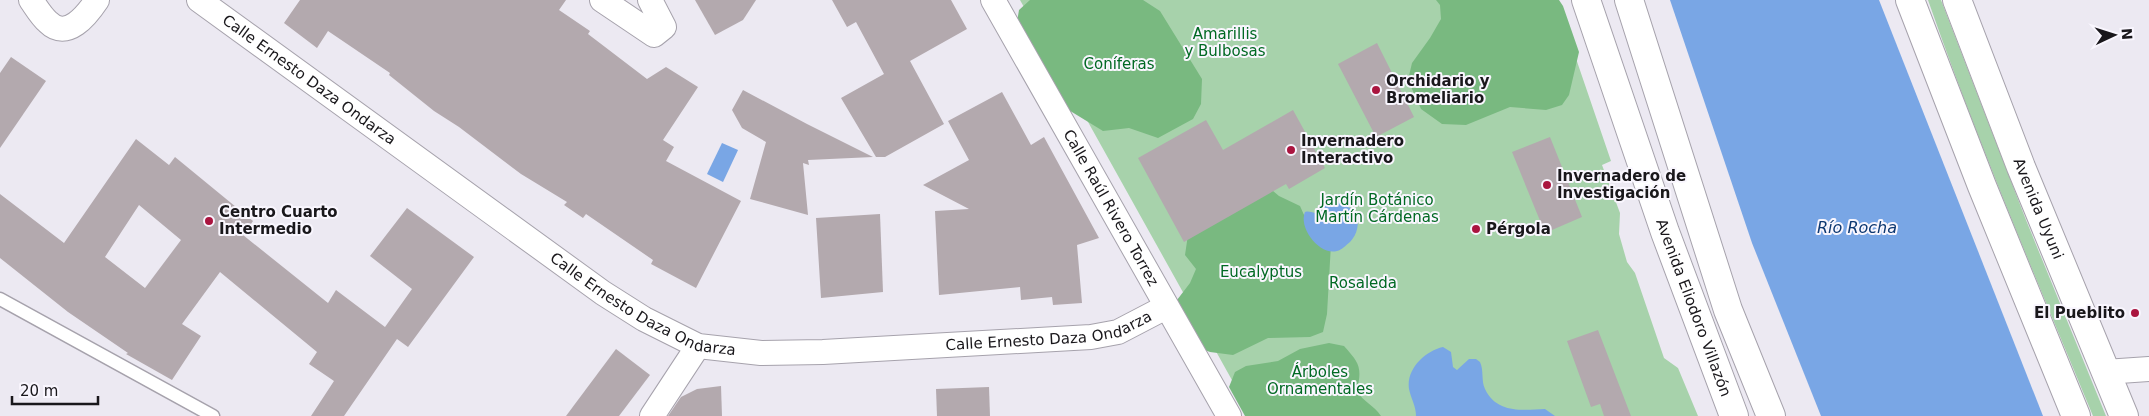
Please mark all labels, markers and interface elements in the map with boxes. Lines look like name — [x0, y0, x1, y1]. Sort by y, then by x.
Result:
north arrow — [2089, 10, 2139, 60]
street label: Calle Ernesto Daza Ondarza — [219, 11, 399, 149]
park label: Amarillis y Bulbosas — [1184, 25, 1266, 60]
text: N — [2119, 28, 2135, 40]
park label: Coníferas — [1083, 55, 1155, 73]
place label: Orchidario y Bromeliario — [1386, 72, 1490, 107]
marker: Orchidario y Bromeliario — [1370, 84, 1382, 96]
street label: Calle Raúl Rivero Torrez — [1059, 126, 1162, 289]
place label: Invernadero Interactivo — [1301, 132, 1404, 167]
marker: Invernadero Interactivo — [1285, 144, 1297, 156]
street label: Avenida Uyuni — [2009, 156, 2067, 262]
place label: Invernadero de Investigación — [1557, 167, 1686, 202]
marker: Invernadero de Investigación — [1541, 179, 1553, 191]
park label: Jardín Botánico Martín Cárdenas — [1315, 191, 1439, 226]
place label: Centro Cuarto Intermedio — [219, 203, 338, 238]
marker: Centro Cuarto Intermedio — [203, 215, 215, 227]
street label: Avenida Eliodoro Villazón — [1652, 216, 1735, 399]
water label: Río Rocha — [1817, 218, 1897, 237]
place label: Pérgola — [1486, 220, 1551, 238]
marker: Pérgola — [1470, 223, 1482, 235]
street label: Calle Ernesto Daza Ondarza — [547, 249, 737, 359]
park label: Eucalyptus — [1220, 263, 1302, 281]
park label: Rosaleda — [1329, 274, 1397, 292]
place label: El Pueblito — [2034, 304, 2125, 322]
street label: Calle Ernesto Daza Ondarza — [945, 307, 1155, 354]
marker: El Pueblito — [2129, 307, 2141, 319]
park label: Árboles Ornamentales — [1267, 362, 1373, 398]
scale bar — [12, 374, 99, 406]
text: 20 m — [20, 382, 58, 400]

